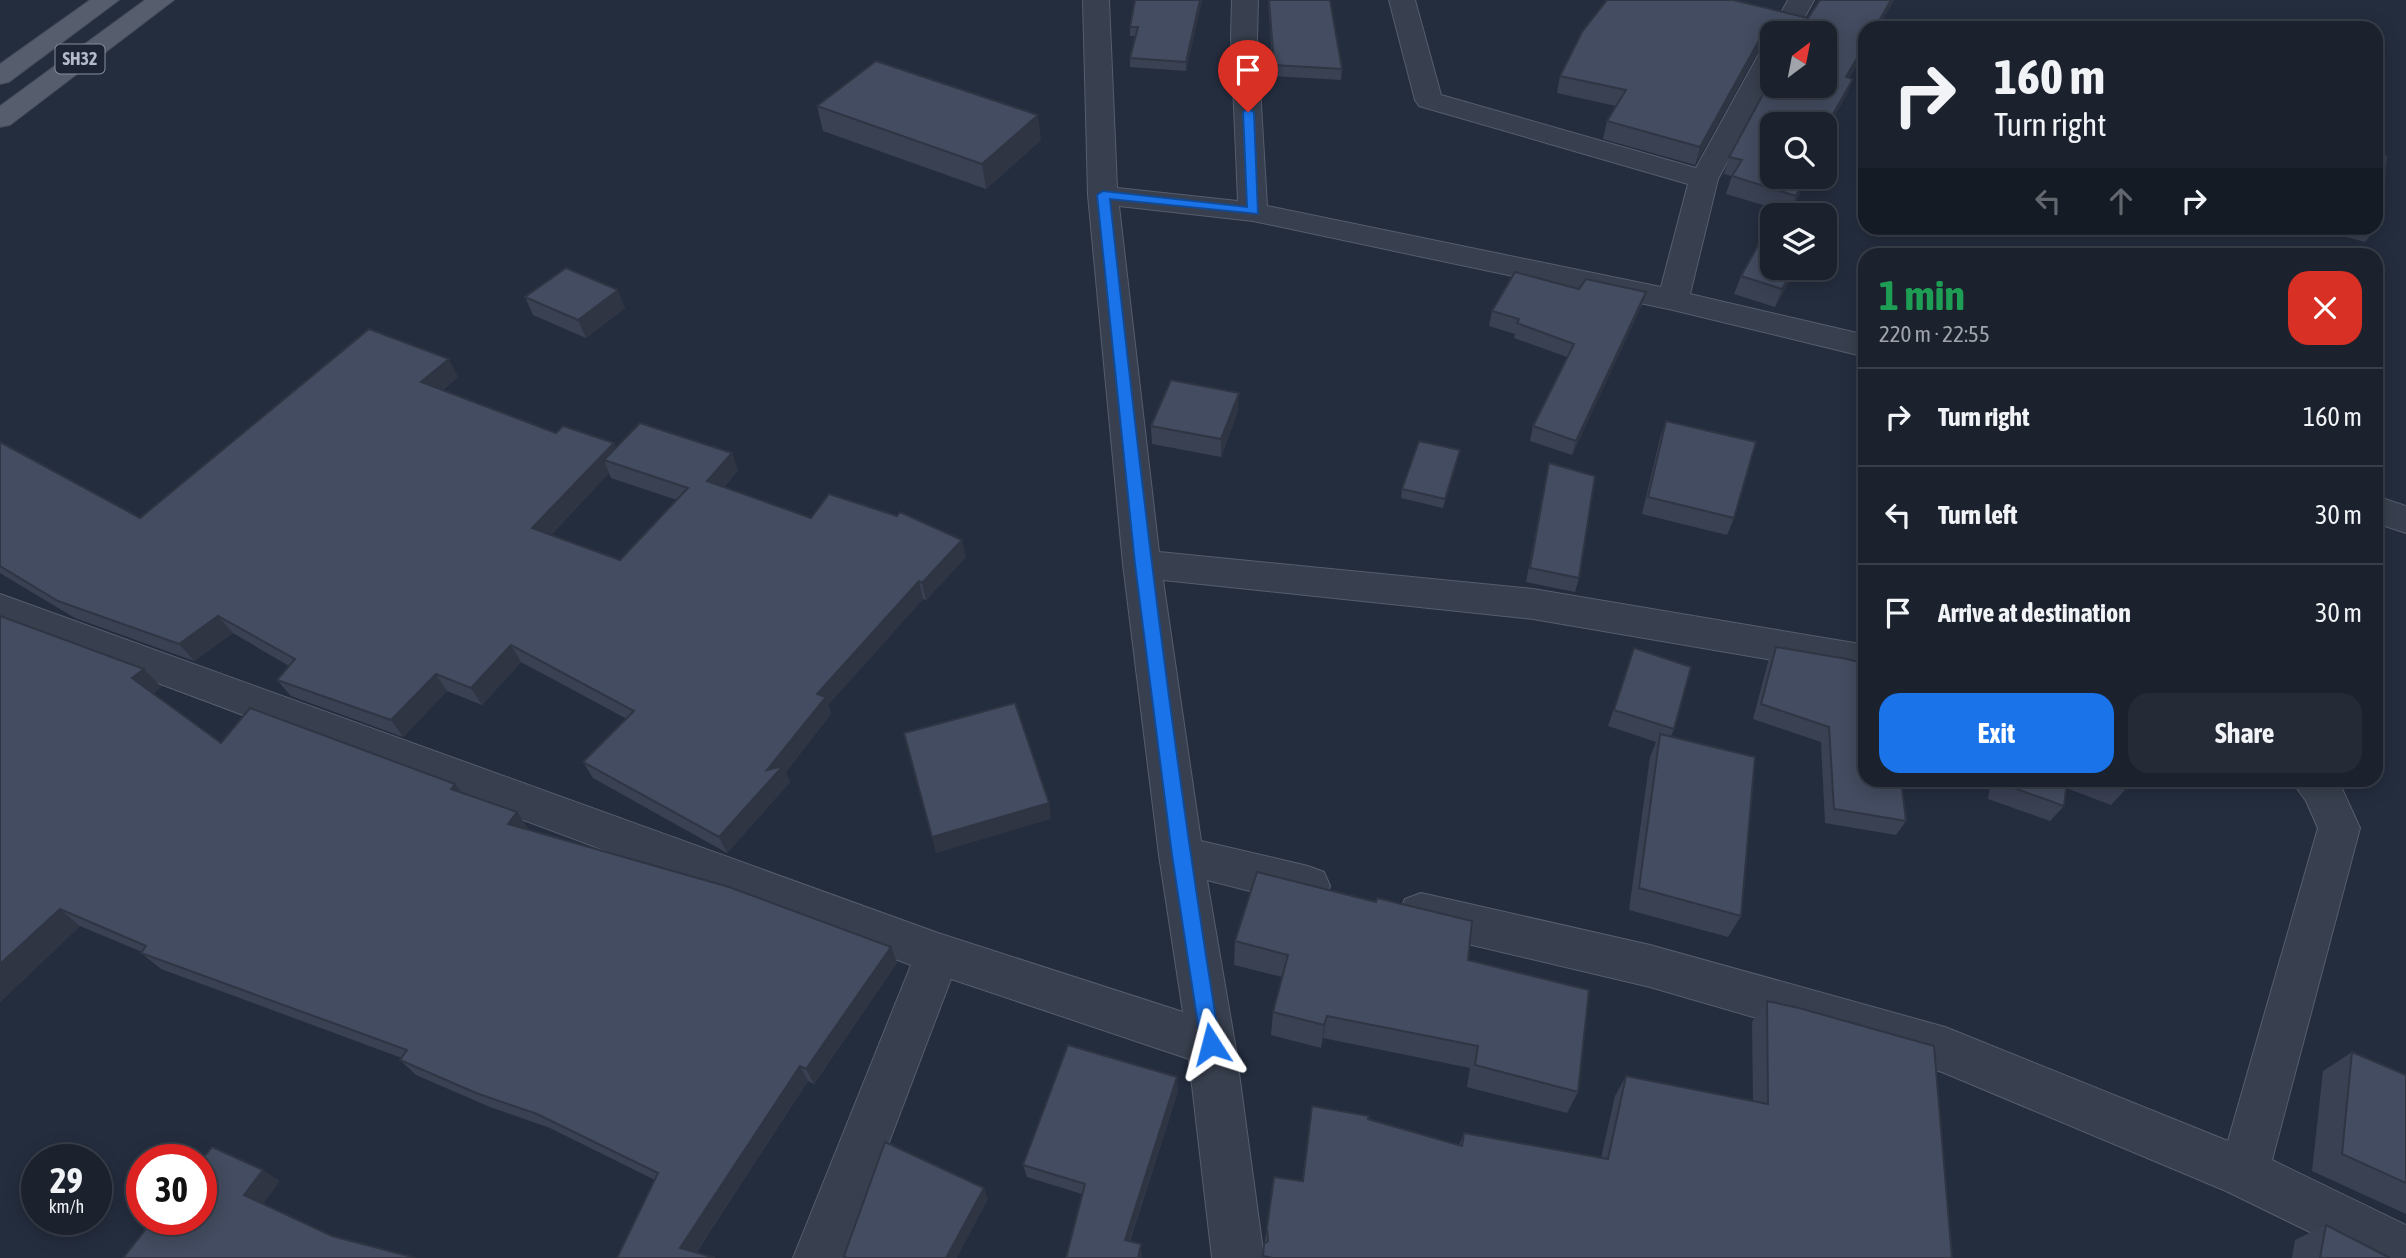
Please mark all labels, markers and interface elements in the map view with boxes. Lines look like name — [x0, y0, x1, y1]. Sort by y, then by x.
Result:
north arrow — [1760, 21, 1838, 98]
map controls — [1760, 21, 1837, 280]
pin — [1218, 40, 1278, 112]
road number: SH32 — [56, 44, 104, 74]
text: 160 m — [1994, 48, 2105, 104]
icon: right — [1879, 49, 1970, 140]
icon: arrive — [1229, 51, 1267, 89]
text: Turn right — [1994, 106, 2107, 143]
button: search — [1760, 112, 1837, 189]
icon: left — [2029, 182, 2067, 220]
icon: ahead — [2102, 182, 2140, 220]
icon: right — [2175, 182, 2213, 220]
button: layers — [1760, 203, 1837, 280]
text: 1 min — [1879, 271, 1965, 319]
button: close — [2288, 271, 2362, 345]
text: 220 m · 22:55 — [1879, 321, 1990, 347]
icon: right — [1879, 398, 1917, 436]
text: Turn right — [1938, 402, 2029, 432]
text: 160 m — [2303, 402, 2362, 432]
icon: left — [1879, 496, 1917, 534]
text: Turn left — [1938, 500, 2018, 530]
text: 30 m — [2315, 500, 2362, 530]
icon: arrive — [1879, 594, 1917, 632]
text: Arrive at destination — [1938, 598, 2131, 628]
text: 30 m — [2315, 598, 2362, 628]
button: Exit — [1879, 693, 2114, 773]
button: Share — [2128, 693, 2362, 773]
position arrow — [1174, 1007, 1248, 1081]
speed limit sign: 30 — [126, 1144, 217, 1235]
text: 29 — [50, 1160, 83, 1200]
text: km/h — [49, 1196, 84, 1217]

